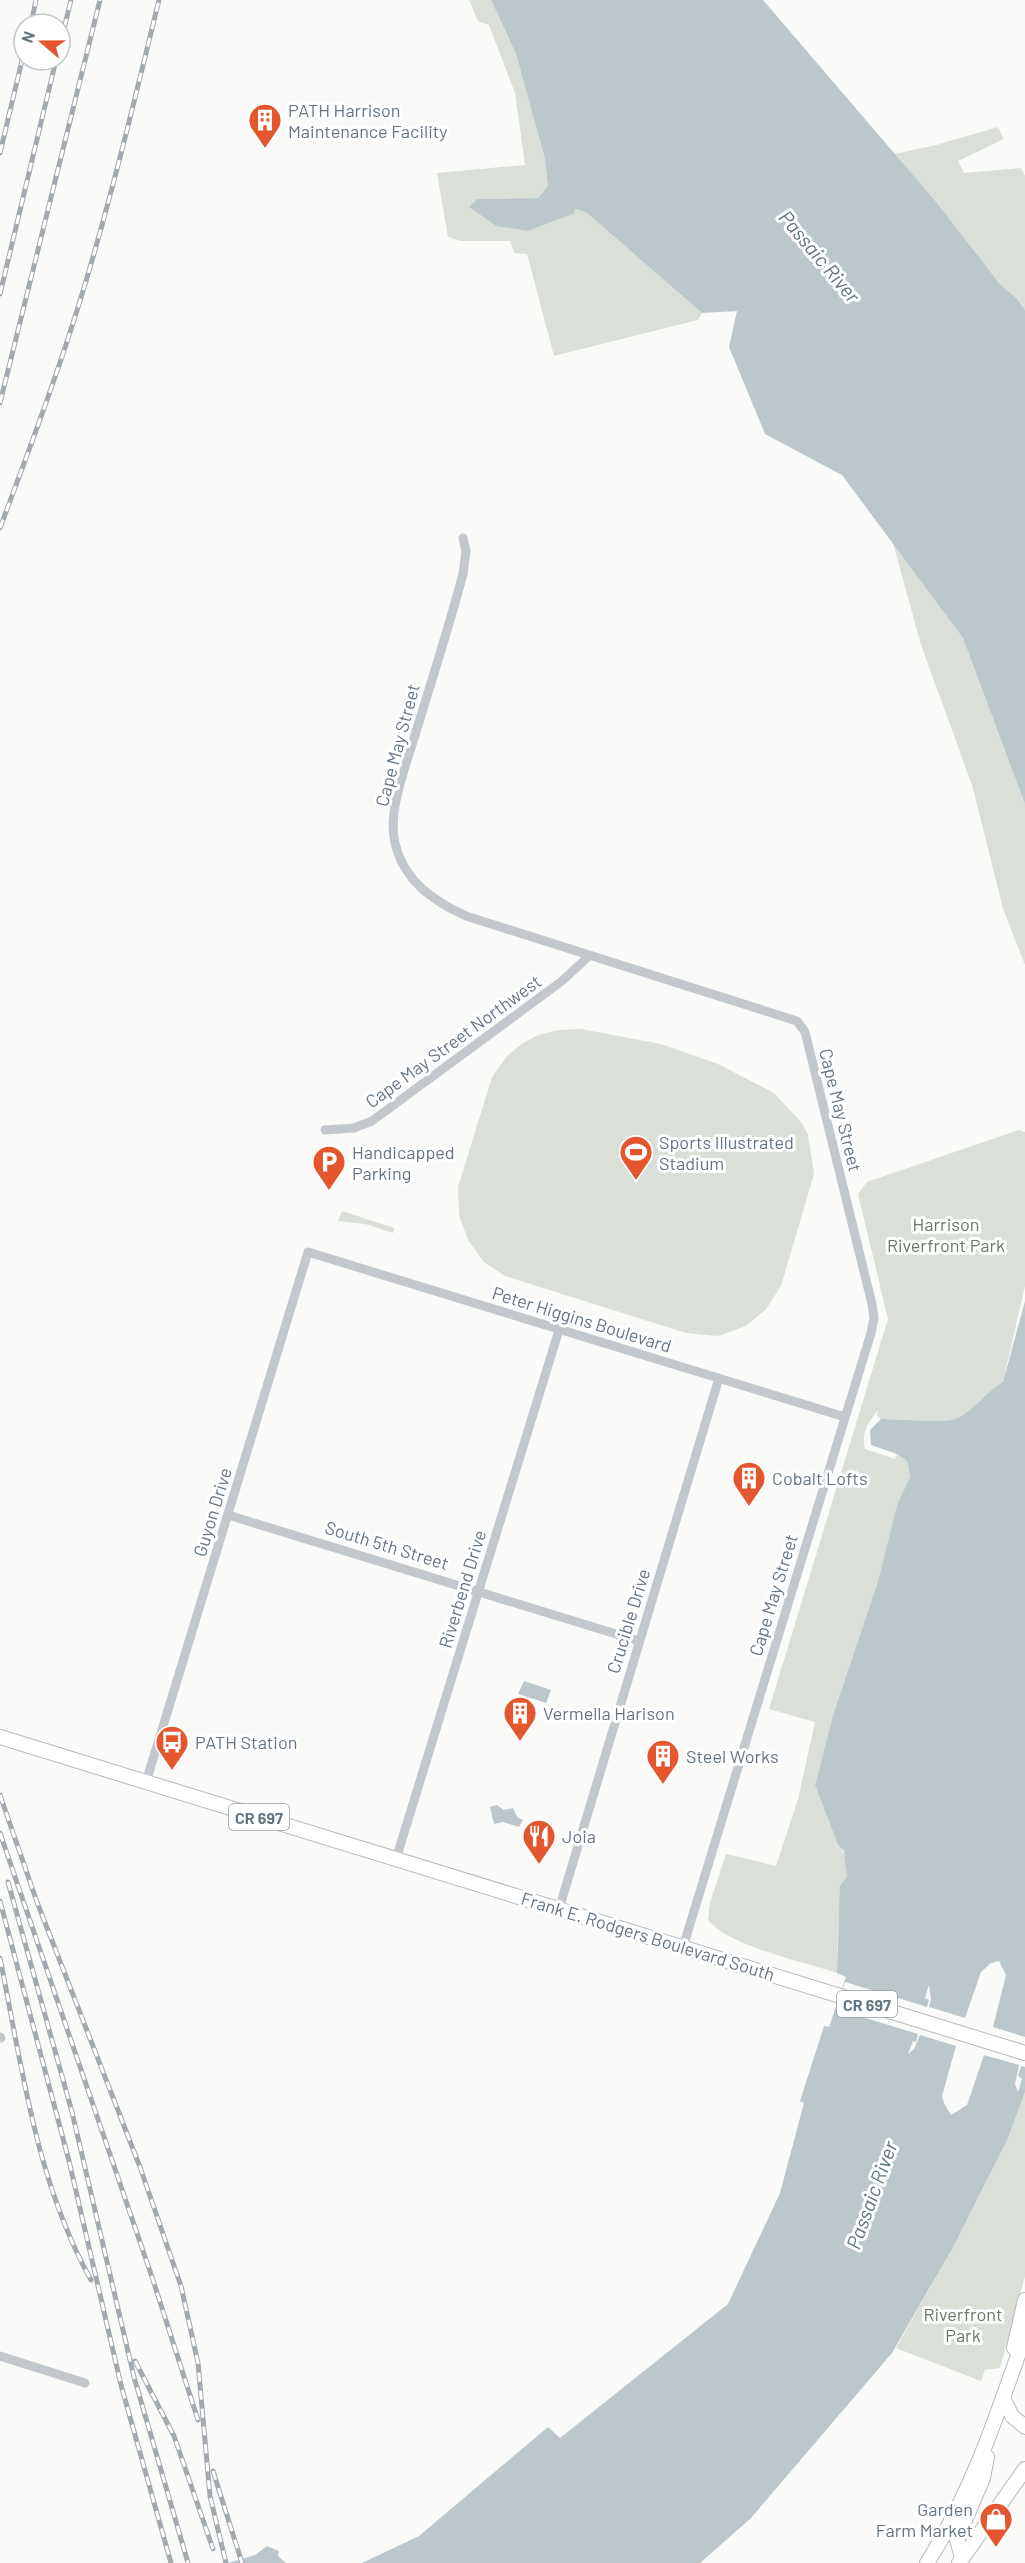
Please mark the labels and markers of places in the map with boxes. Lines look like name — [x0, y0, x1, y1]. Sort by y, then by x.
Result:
place label: PATH Harrison Maintenance Facility — [288, 99, 448, 142]
building icon: PATH Harrison Maintenance Facility — [247, 102, 283, 149]
place label: Sports Illustrated Stadium — [659, 1131, 794, 1174]
sports icon: Sports Illustrated Stadium — [618, 1134, 654, 1181]
place label: Handicapped Parking — [352, 1141, 455, 1184]
parking icon: Handicapped Parking — [311, 1144, 347, 1191]
building icon: Cobalt Lofts — [731, 1460, 767, 1507]
place label: Cobalt Lofts — [772, 1467, 868, 1489]
building icon: Vermella Harison — [502, 1695, 538, 1742]
place label: Vermella Harison — [543, 1702, 675, 1724]
bus stop icon: PATH Station — [154, 1724, 190, 1771]
place label: PATH Station — [195, 1731, 297, 1753]
building icon: Steel Works — [645, 1738, 681, 1785]
place label: Steel Works — [686, 1745, 779, 1767]
restaurant icon: Joia — [521, 1818, 557, 1865]
place label: Joia — [562, 1825, 596, 1847]
place label: Garden Farm Market — [876, 2498, 973, 2541]
shop icon: Garden Farm Market — [978, 2501, 1014, 2548]

